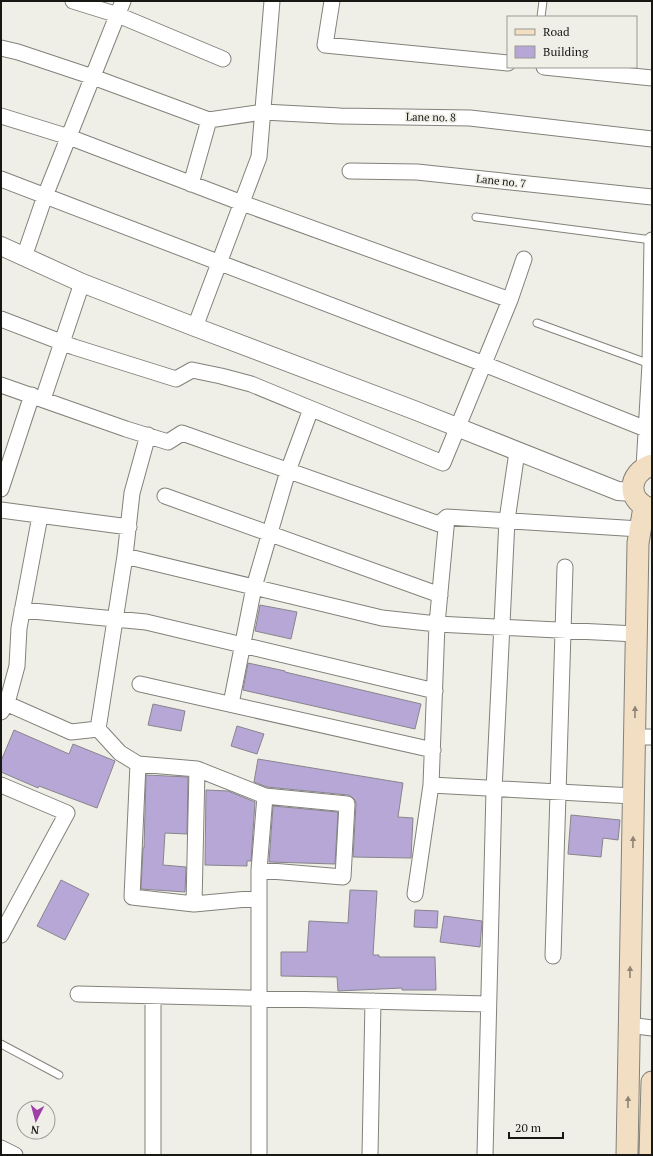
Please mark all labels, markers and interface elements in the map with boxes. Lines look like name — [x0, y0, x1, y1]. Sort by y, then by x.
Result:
legend — [507, 16, 637, 68]
text: Road — [543, 24, 570, 39]
text: Building — [543, 44, 589, 59]
street label: Lane no. 8 — [406, 110, 456, 124]
street label: Lane no. 7 — [475, 171, 527, 191]
one-way arrow — [632, 705, 638, 718]
one-way arrow — [629, 836, 636, 848]
one-way arrow — [627, 965, 633, 978]
one-way arrow — [625, 1095, 631, 1108]
north arrow — [16, 1100, 56, 1140]
scale bar — [509, 1114, 563, 1140]
text: 20 m — [515, 1120, 542, 1135]
text: N — [29, 1122, 40, 1137]

